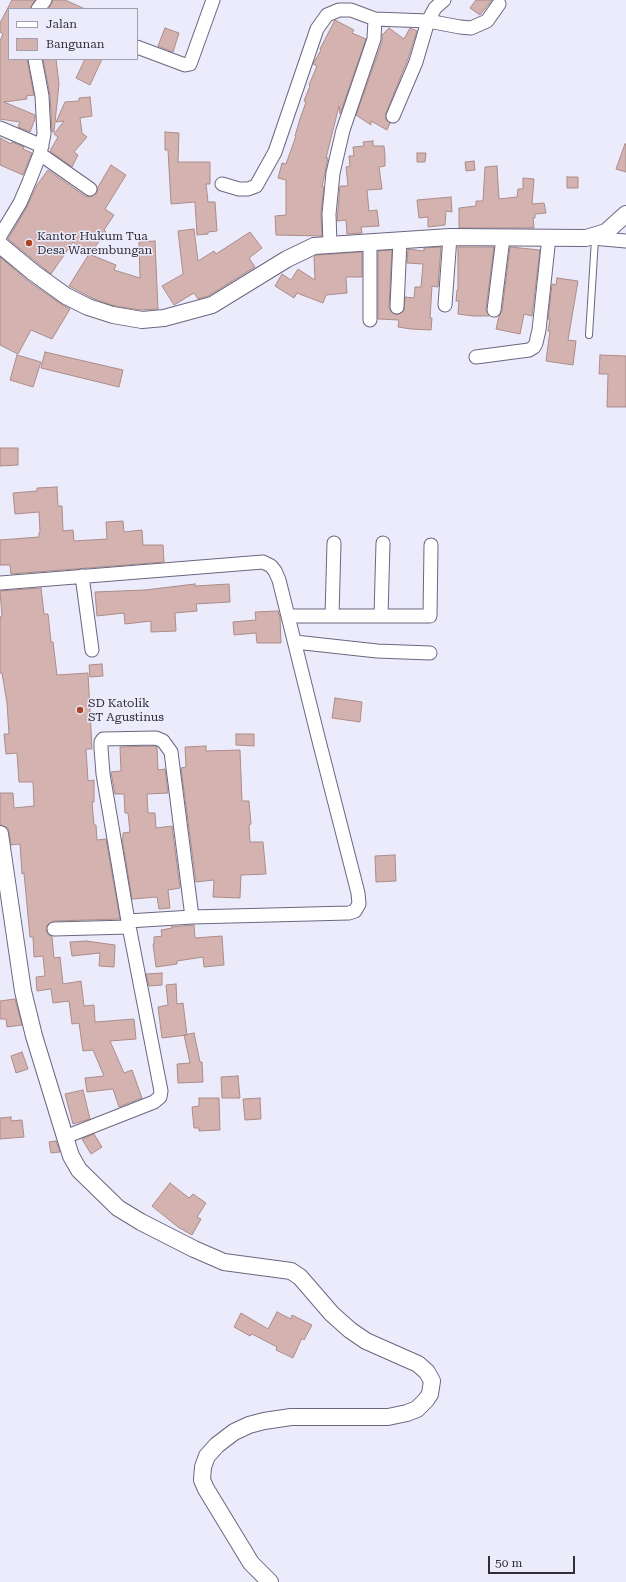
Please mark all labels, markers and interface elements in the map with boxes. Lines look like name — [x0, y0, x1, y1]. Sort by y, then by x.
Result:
legend — [8, 8, 138, 60]
text: Jalan — [46, 17, 77, 31]
text: Bangunan — [46, 37, 105, 51]
place label: Kantor Hukum Tua Desa Warembungan — [37, 229, 152, 257]
marker: Kantor Hukum Tua Desa Warembungan — [24, 238, 34, 248]
place label: SD Katolik ST Agustinus — [88, 696, 164, 724]
marker: SD Katolik ST Agustinus — [75, 705, 85, 715]
scale bar — [490, 1548, 577, 1574]
text: 50 m — [495, 1556, 522, 1570]

